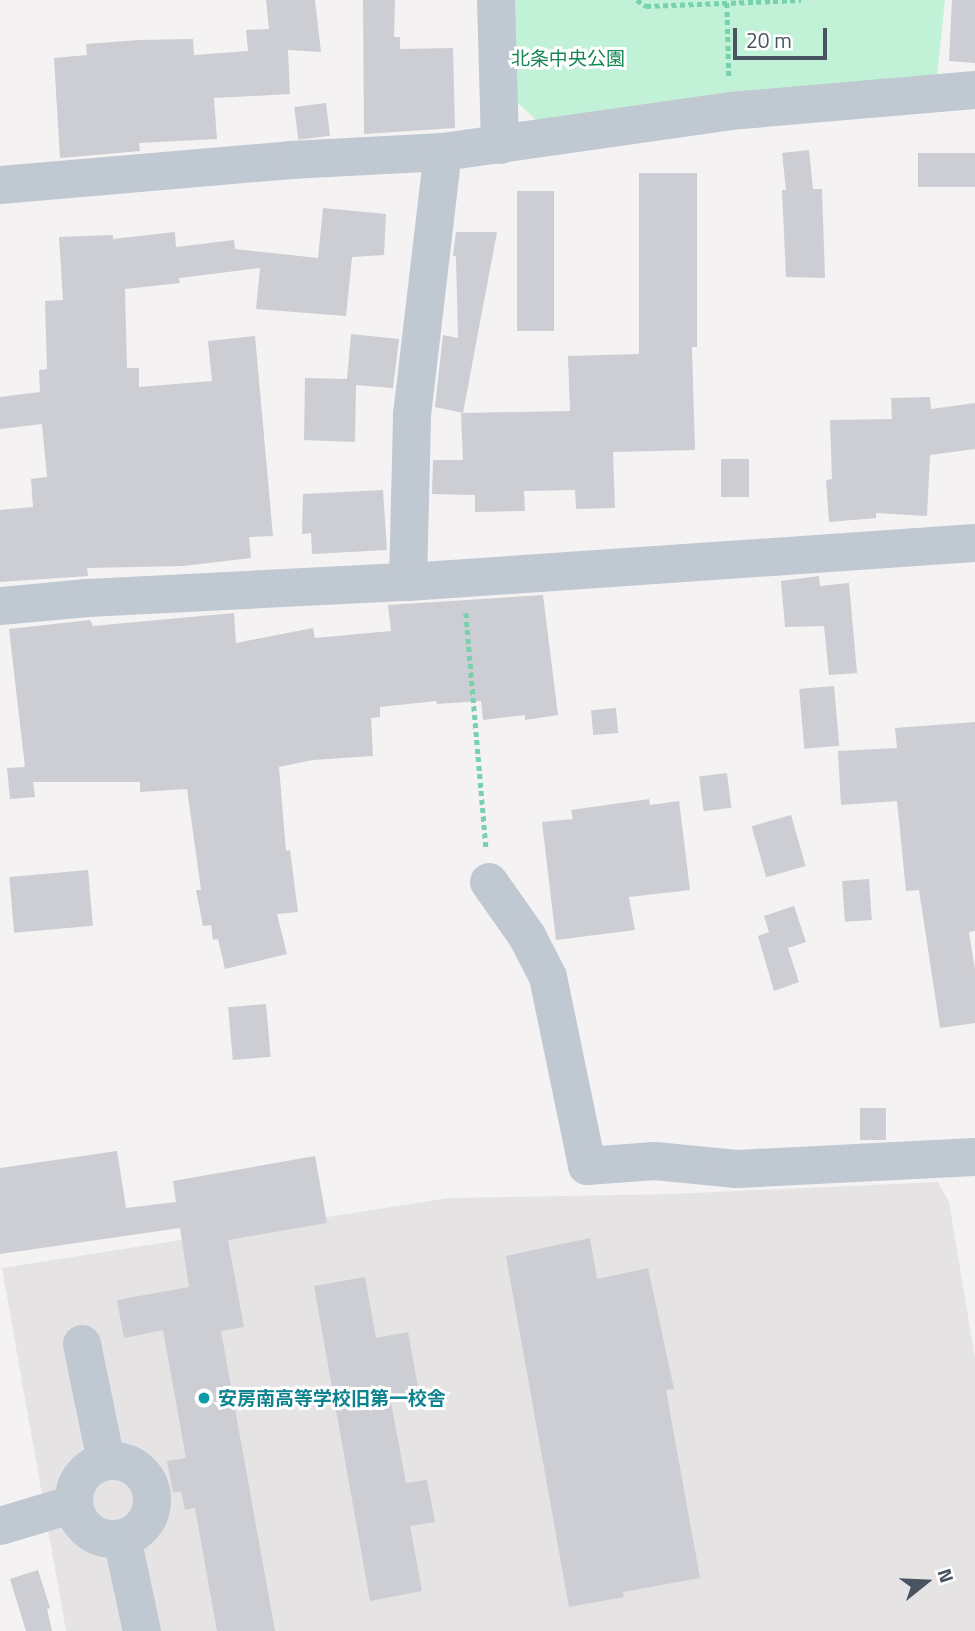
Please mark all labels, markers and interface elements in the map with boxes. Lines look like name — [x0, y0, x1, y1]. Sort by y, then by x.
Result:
scale bar — [737, 14, 832, 58]
text: 20 m — [746, 24, 792, 56]
park label: 北条中央公園 — [511, 47, 625, 69]
place label: 安房南高等学校旧第一校舎 — [218, 1387, 446, 1409]
marker: 安房南高等学校旧第一校舎 — [196, 1390, 212, 1406]
north arrow — [891, 1547, 961, 1617]
text: N — [931, 1565, 962, 1586]

